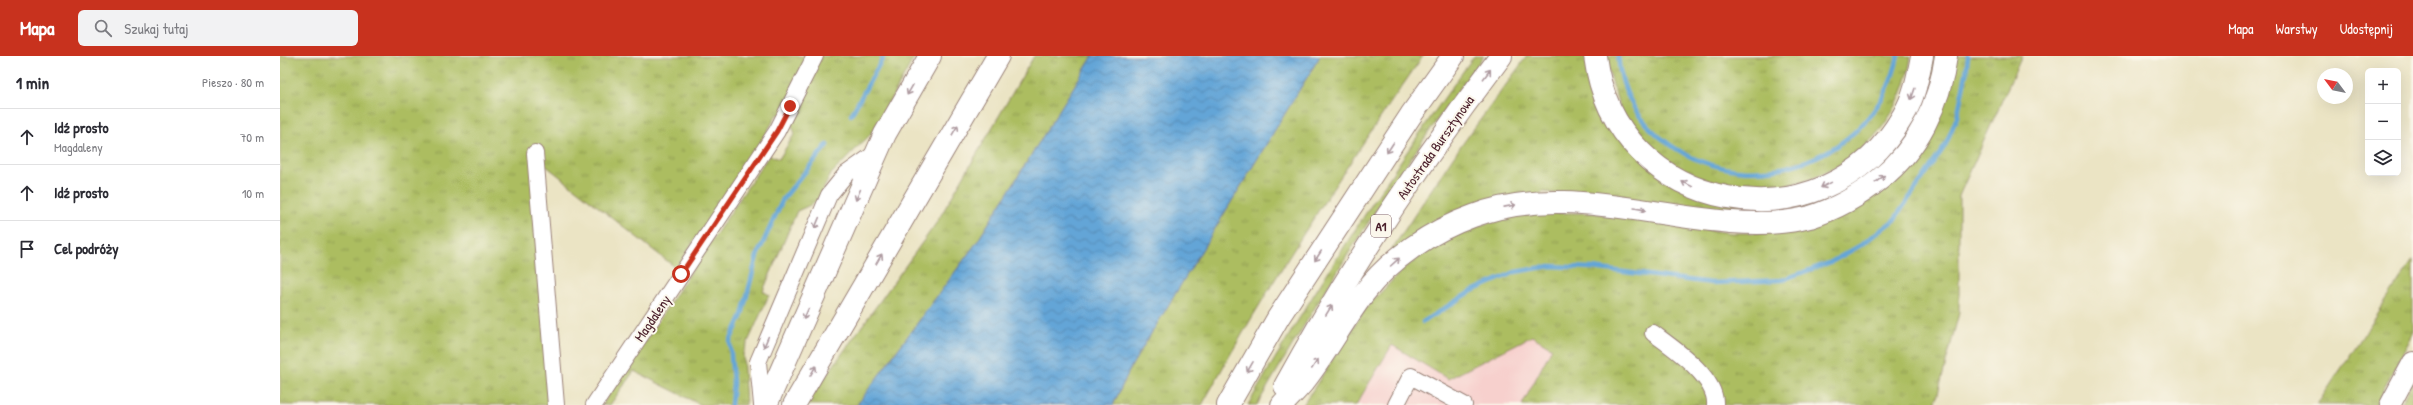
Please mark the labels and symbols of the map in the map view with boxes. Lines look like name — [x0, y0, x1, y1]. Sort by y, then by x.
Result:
north arrow — [2317, 68, 2353, 104]
one-way arrow — [1482, 69, 1491, 80]
one-way arrow — [906, 84, 914, 96]
one-way arrow — [1908, 87, 1916, 99]
street label: Autostrada Bursztynowa — [1392, 91, 1479, 203]
route end — [781, 97, 799, 115]
one-way arrow — [951, 124, 959, 136]
one-way arrow — [1385, 142, 1394, 153]
one-way arrow — [1875, 174, 1885, 183]
one-way arrow — [1681, 180, 1693, 187]
one-way arrow — [1820, 182, 1832, 189]
one-way arrow — [854, 189, 861, 201]
one-way arrow — [1503, 202, 1516, 210]
one-way arrow — [1633, 206, 1646, 214]
road number: A1 — [1371, 215, 1391, 237]
one-way arrow — [813, 216, 821, 228]
one-way arrow — [1314, 251, 1322, 262]
one-way arrow — [876, 253, 884, 265]
one-way arrow — [1390, 257, 1400, 267]
route start — [672, 265, 690, 283]
street label: Magdaleny — [629, 291, 675, 346]
one-way arrow — [1325, 305, 1333, 316]
one-way arrow — [801, 308, 809, 320]
one-way arrow — [762, 336, 769, 348]
one-way arrow — [1312, 358, 1320, 370]
one-way arrow — [1245, 361, 1253, 373]
one-way arrow — [810, 365, 818, 377]

